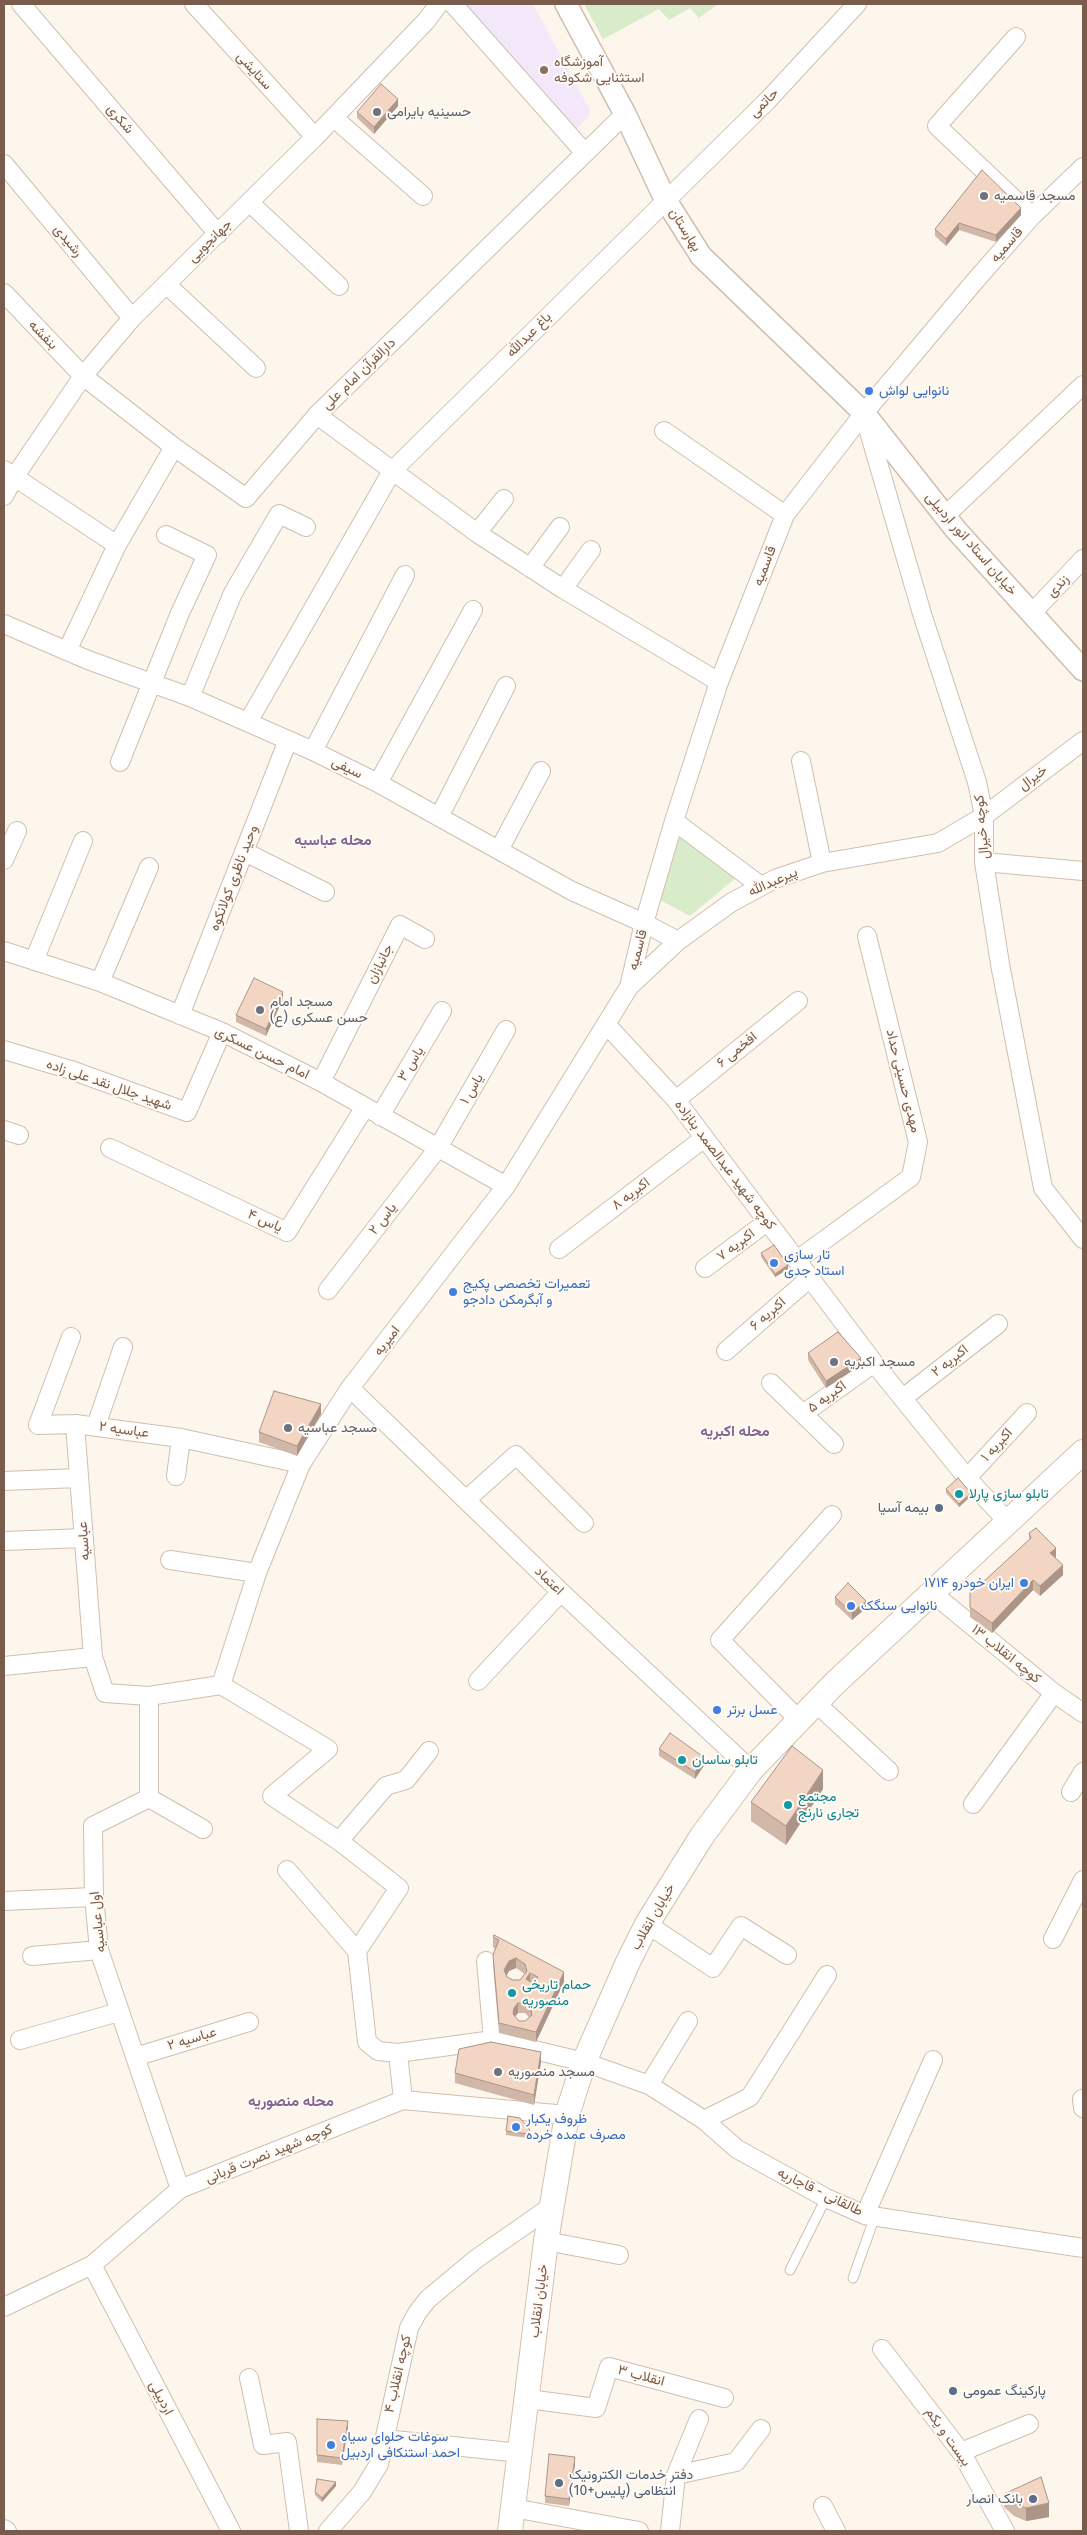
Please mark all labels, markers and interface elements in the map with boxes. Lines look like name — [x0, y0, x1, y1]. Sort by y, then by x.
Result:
street label: ستایشی — [233, 49, 275, 93]
place label: آموزشگاه استثنایی شکوفه — [554, 54, 645, 86]
marker: آموزشگاه استثنایی شکوفه — [538, 64, 550, 76]
street label: حاتمی — [746, 85, 782, 121]
street label: شکری — [103, 101, 137, 137]
place label: حسینیه بایرامی — [387, 104, 471, 120]
marker: حسینیه بایرامی — [371, 106, 383, 118]
place label: مسجد قاسمیه — [994, 188, 1075, 204]
marker: مسجد قاسمیه — [978, 190, 990, 202]
street label: بهارستان — [665, 205, 705, 255]
street label: جهانجویی — [184, 216, 236, 266]
street label: رشیدی — [50, 221, 86, 261]
street label: قاسمیه — [987, 224, 1027, 266]
street label: باغ عبدالله — [503, 309, 555, 361]
street label: بنفشه — [25, 317, 61, 353]
street label: دارالقرآن امام علی — [319, 335, 399, 413]
place label: نانوایی لواش — [879, 383, 949, 399]
marker: نانوایی لواش — [863, 385, 875, 397]
street label: خیابان استاد انور اردبیلی — [922, 489, 1020, 599]
street label: قاسمیه — [750, 544, 780, 588]
street label: زندی — [1043, 571, 1073, 601]
street label: سیفی — [329, 753, 365, 783]
street label: خیرال — [1015, 762, 1051, 794]
street label: کوچه خیرال — [971, 794, 993, 860]
street label: وحید ناظری کولانکوه — [206, 823, 262, 933]
district label: محله عباسیه — [294, 832, 372, 850]
street label: پیرعبدالله — [746, 864, 800, 900]
street label: قاسمیه — [625, 928, 651, 972]
street label: جانبازان — [363, 941, 397, 987]
place label: مسجد امام حسن عسکری (ع) — [270, 994, 368, 1026]
marker: مسجد امام حسن عسکری (ع) — [254, 1004, 266, 1016]
street label: امام حسن عسکری — [212, 1023, 312, 1083]
street label: مهدی حسینی حداد — [882, 1028, 924, 1134]
street label: افخمی ۶ — [713, 1029, 761, 1071]
street label: یاس ۳ — [394, 1044, 428, 1084]
street label: شهید جلال نقد علی زاده — [44, 1056, 174, 1114]
street label: یاس ۱ — [457, 1071, 487, 1107]
street label: کوچه شهید عبدالصمد بنازاده — [671, 1097, 779, 1233]
street label: اکبریه ۸ — [609, 1174, 653, 1214]
street label: یاس ۲ — [365, 1200, 401, 1238]
street label: یاس ۴ — [245, 1206, 285, 1236]
street label: اکبریه ۷ — [714, 1225, 758, 1265]
place label: تار سازی استاد جدی — [784, 1247, 844, 1280]
marker: تار سازی استاد جدی — [768, 1257, 780, 1269]
place label: تعمیرات تخصصی پکیج و آبگرمکن دادجو — [463, 1276, 590, 1308]
marker: تعمیرات تخصصی پکیج و آبگرمکن دادجو — [447, 1286, 459, 1298]
street label: اکبریه ۶ — [747, 1294, 789, 1334]
street label: امیریه — [370, 1323, 404, 1359]
street label: اکبریه ۲ — [928, 1341, 972, 1381]
place label: مسجد اکبریه — [844, 1354, 915, 1370]
marker: مسجد اکبریه — [828, 1356, 840, 1368]
street label: اکبریه ۵ — [805, 1377, 849, 1417]
street label: عباسیه ۲ — [98, 1418, 150, 1442]
place label: مسجد عباسیه — [298, 1420, 377, 1436]
marker: مسجد عباسیه — [282, 1422, 294, 1434]
district label: محله اکبریه — [700, 1423, 770, 1441]
street label: اکبریه ۱ — [978, 1425, 1016, 1465]
place label: تابلو سازی پارلا — [969, 1486, 1049, 1502]
marker: تابلو سازی پارلا — [953, 1488, 965, 1500]
place label: بیمه آسیا — [878, 1500, 929, 1516]
marker: بیمه آسیا — [933, 1502, 945, 1514]
street label: عباسیه — [74, 1521, 94, 1561]
street label: اعتماد — [531, 1563, 567, 1599]
place label: ایران خودرو ۱۷۱۴ — [924, 1575, 1014, 1591]
marker: ایران خودرو ۱۷۱۴ — [1018, 1577, 1030, 1589]
place label: نانوایی سنگک — [861, 1598, 937, 1614]
marker: نانوایی سنگک — [845, 1600, 857, 1612]
street label: کوچه انقلاب ۱۳ — [968, 1621, 1044, 1687]
place label: عسل برتر — [727, 1702, 777, 1718]
marker: عسل برتر — [711, 1704, 723, 1716]
place label: تابلو ساسان — [692, 1752, 758, 1768]
marker: تابلو ساسان — [676, 1754, 688, 1766]
place label: مجتمع تجاری نارنج — [798, 1789, 859, 1821]
marker: مجتمع تجاری نارنج — [782, 1799, 794, 1811]
street label: خیابان انقلاب — [627, 1881, 679, 1953]
street label: اول عباسیه — [86, 1891, 110, 1953]
place label: حمام تاریخی منصوریه — [522, 1977, 591, 2010]
marker: حمام تاریخی منصوریه — [506, 1987, 518, 1999]
street label: عباسیه ۲ — [166, 2024, 218, 2054]
place label: مسجد منصوریه — [508, 2064, 595, 2080]
marker: مسجد منصوریه — [492, 2066, 504, 2078]
district label: محله منصوریه — [248, 2093, 334, 2111]
place label: ظروف یکبار مصرف عمده خرده — [526, 2111, 626, 2144]
street label: کوچه شهید نصرت قربانی — [203, 2121, 335, 2187]
marker: ظروف یکبار مصرف عمده خرده — [510, 2121, 522, 2133]
street label: طالقانی - قاجاریه — [774, 2164, 866, 2220]
street label: خیابان انقلاب — [526, 2263, 552, 2339]
street label: کوچه انقلاب ۴ — [381, 2333, 415, 2415]
street label: انقلاب ۳ — [616, 2362, 666, 2390]
street label: اردبیلی — [145, 2378, 177, 2418]
place label: پارکینگ عمومی — [963, 2383, 1046, 2399]
marker: پارکینگ عمومی — [947, 2385, 959, 2397]
street label: بیست و یکم — [922, 2404, 974, 2470]
place label: سوغات حلوای سیاه احمد استنکافی اردبیل — [341, 2429, 460, 2462]
marker: سوغات حلوای سیاه احمد استنکافی اردبیل — [325, 2439, 337, 2451]
place label: دفتر خدمات الکترونیک انتظامی (پلیس+10) — [569, 2467, 693, 2500]
marker: دفتر خدمات الکترونیک انتظامی (پلیس+10) — [553, 2477, 565, 2489]
place label: بانک انصار — [967, 2491, 1023, 2507]
marker: بانک انصار — [1027, 2493, 1039, 2505]

